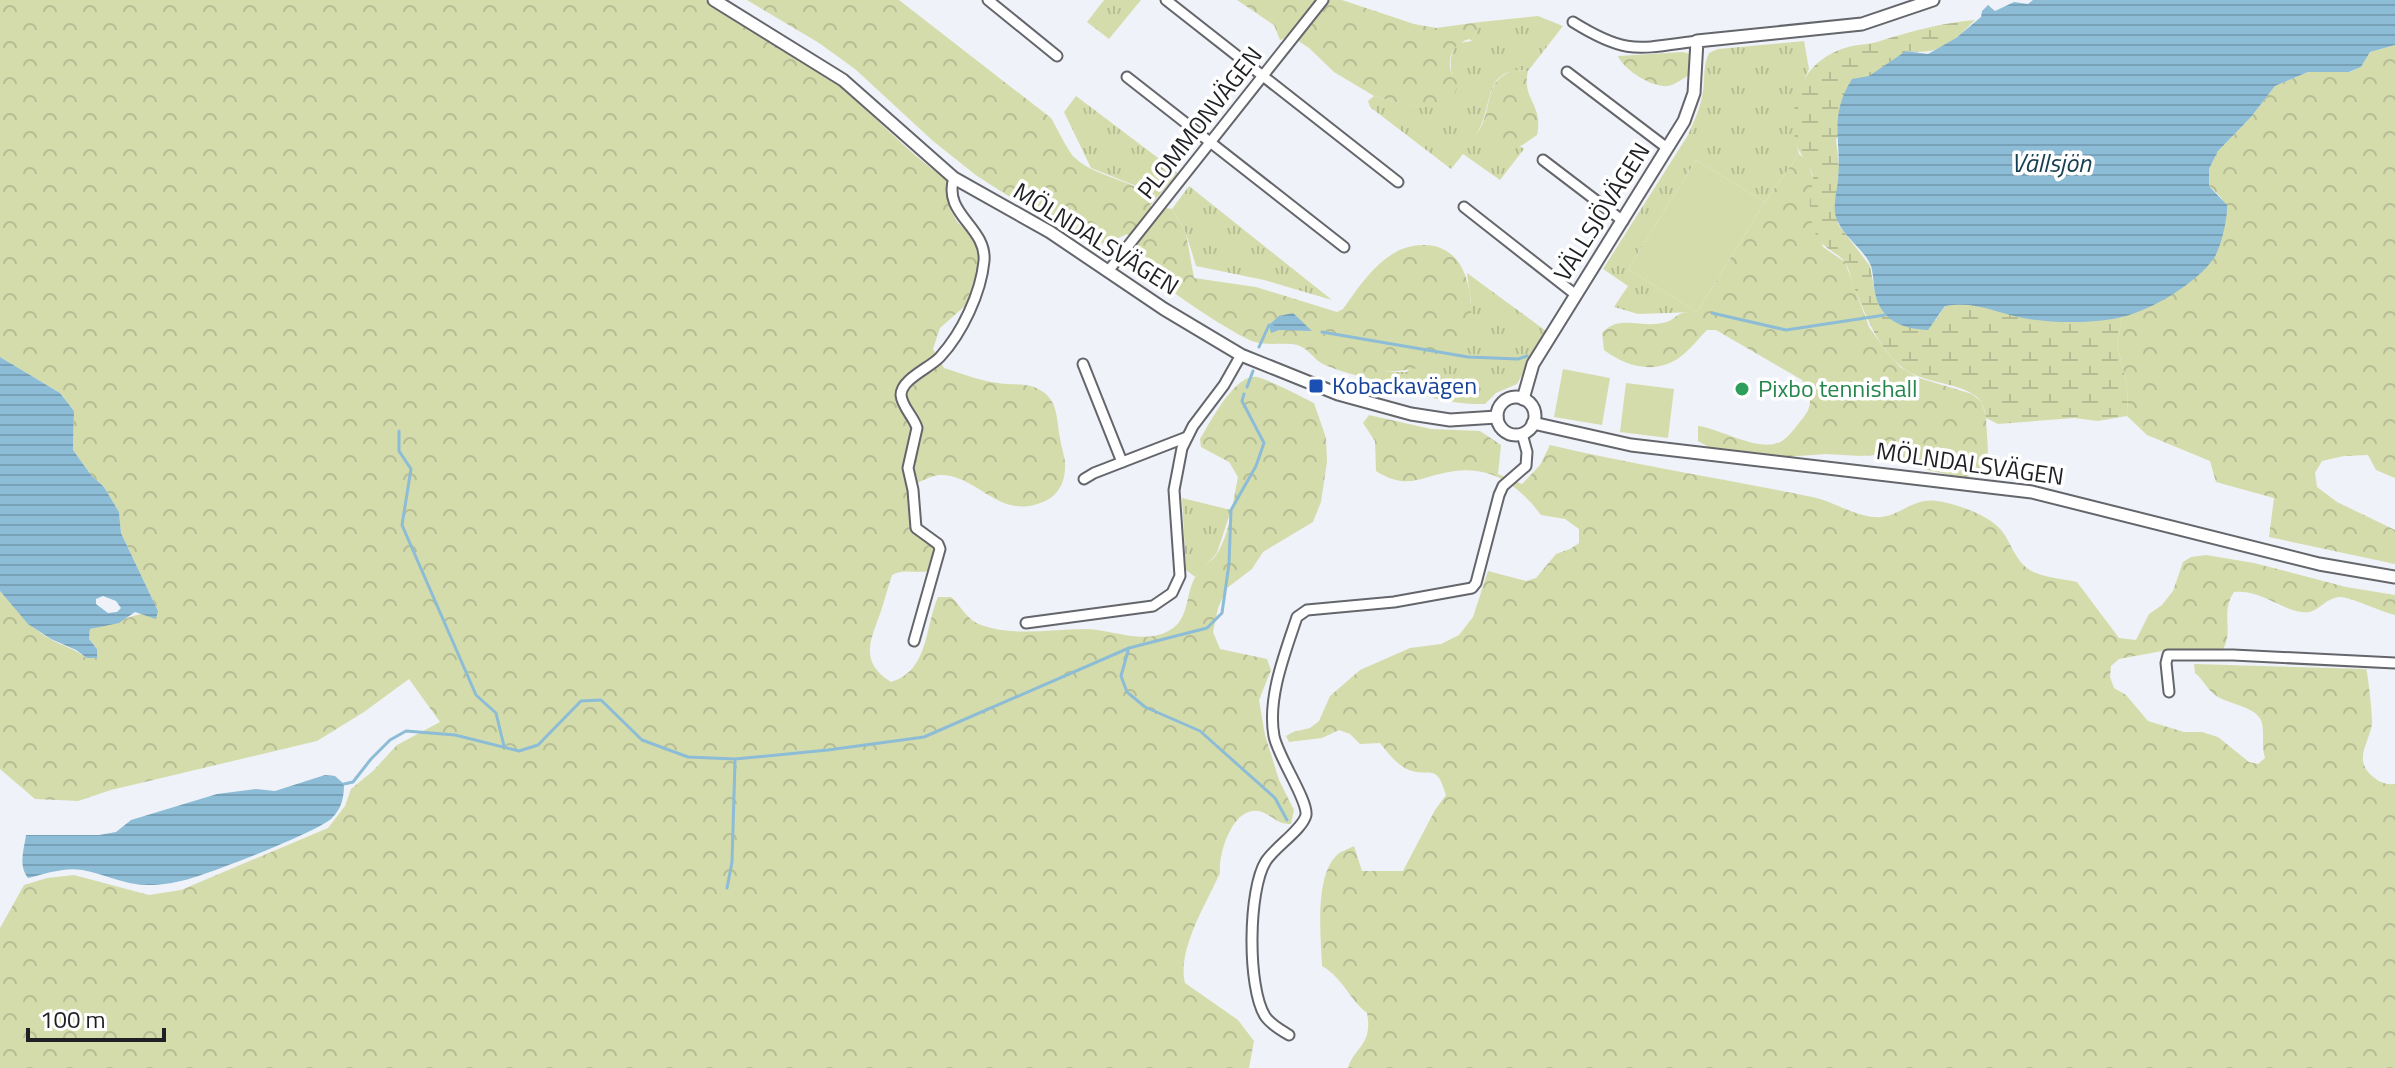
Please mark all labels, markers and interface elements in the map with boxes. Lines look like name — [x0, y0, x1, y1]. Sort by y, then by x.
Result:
street label: PLOMMONVÄGEN — [1128, 38, 1270, 206]
street label: VÄLLSJÖVÄGEN — [1544, 135, 1658, 288]
water label: Vällsjön — [2011, 143, 2092, 182]
street label: MÖLNDALSVÄGEN — [1007, 173, 1186, 304]
place label: Kobackavägen — [1332, 367, 1477, 403]
place label: Pixbo tennishall — [1758, 370, 1918, 406]
marker: Kobackavägen — [1307, 377, 1325, 395]
marker: Pixbo tennishall — [1733, 380, 1751, 398]
street label: MÖLNDALSVÄGEN — [1874, 432, 2066, 494]
scale bar — [28, 992, 164, 1042]
text: 100 m — [40, 1001, 106, 1037]

